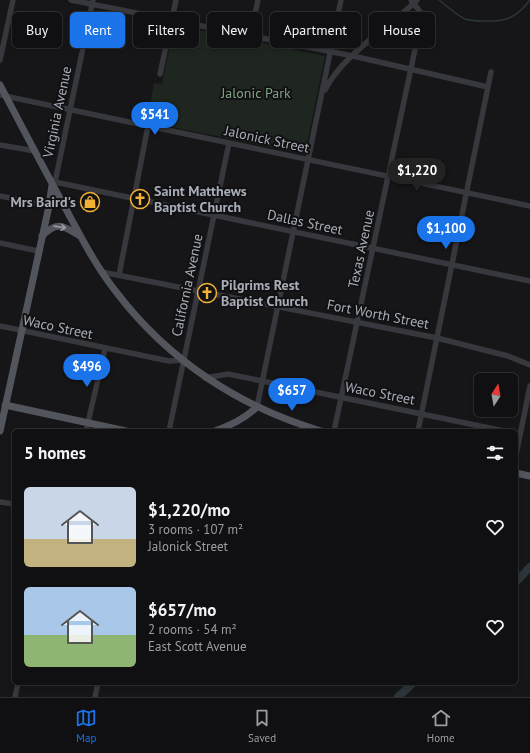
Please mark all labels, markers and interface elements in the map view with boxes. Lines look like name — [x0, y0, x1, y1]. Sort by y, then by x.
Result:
chip: Buy — [12, 12, 62, 48]
chip: Rent — [70, 12, 125, 48]
chip: Filters — [133, 12, 199, 48]
chip: New — [207, 12, 262, 48]
chip: Apartment — [270, 12, 361, 48]
chip: House — [369, 12, 435, 48]
street label: Virginia Avenue — [38, 65, 75, 160]
park label: Jalonic Park — [220, 84, 291, 102]
pin: $541 — [131, 102, 179, 136]
text: $541 — [140, 106, 170, 123]
street label: Jalonick Street — [222, 121, 311, 157]
pin: $1,220 — [384, 158, 450, 192]
text: $1,220 — [397, 162, 437, 179]
place label: Saint Matthews Baptist Church — [154, 182, 247, 216]
church icon: Saint Matthews Baptist Church — [129, 188, 151, 210]
shop icon: Mrs Baird's — [79, 191, 101, 213]
place label: Mrs Baird's — [11, 193, 76, 211]
street label: Dallas Street — [266, 205, 345, 239]
street label: Texas Avenue — [344, 208, 378, 290]
pin: $1,100 — [413, 216, 479, 250]
text: $1,100 — [426, 220, 466, 237]
one-way arrow — [54, 223, 67, 231]
street label: California Avenue — [167, 232, 207, 338]
place label: Pilgrims Rest Baptist Church — [221, 276, 308, 310]
church icon: Pilgrims Rest Baptist Church — [196, 282, 218, 304]
street label: Fort Worth Street — [325, 295, 431, 333]
street label: Waco Street — [21, 311, 95, 343]
pin: $496 — [63, 354, 111, 388]
text: $496 — [72, 358, 102, 375]
north arrow — [474, 373, 518, 417]
map controls — [474, 373, 518, 417]
street label: Waco Street — [343, 377, 417, 409]
pin: $657 — [268, 378, 316, 412]
text: $657 — [277, 382, 307, 399]
text: 5 homes — [24, 442, 86, 464]
icon: filters — [484, 442, 506, 464]
text: $1,220/mo — [148, 499, 230, 521]
icon: home — [56, 503, 104, 551]
icon: heart — [484, 516, 506, 538]
text: 3 rooms · 107 m² — [148, 521, 243, 538]
text: Jalonick Street — [148, 538, 228, 555]
text: $657/mo — [148, 599, 216, 621]
icon: home — [56, 603, 104, 651]
icon: heart — [484, 616, 506, 638]
text: 2 rooms · 54 m² — [148, 621, 237, 638]
text: East Scott Avenue — [148, 638, 247, 655]
tab: Map — [75, 707, 97, 745]
tab: Saved — [248, 707, 276, 745]
tab: Home — [427, 707, 455, 745]

